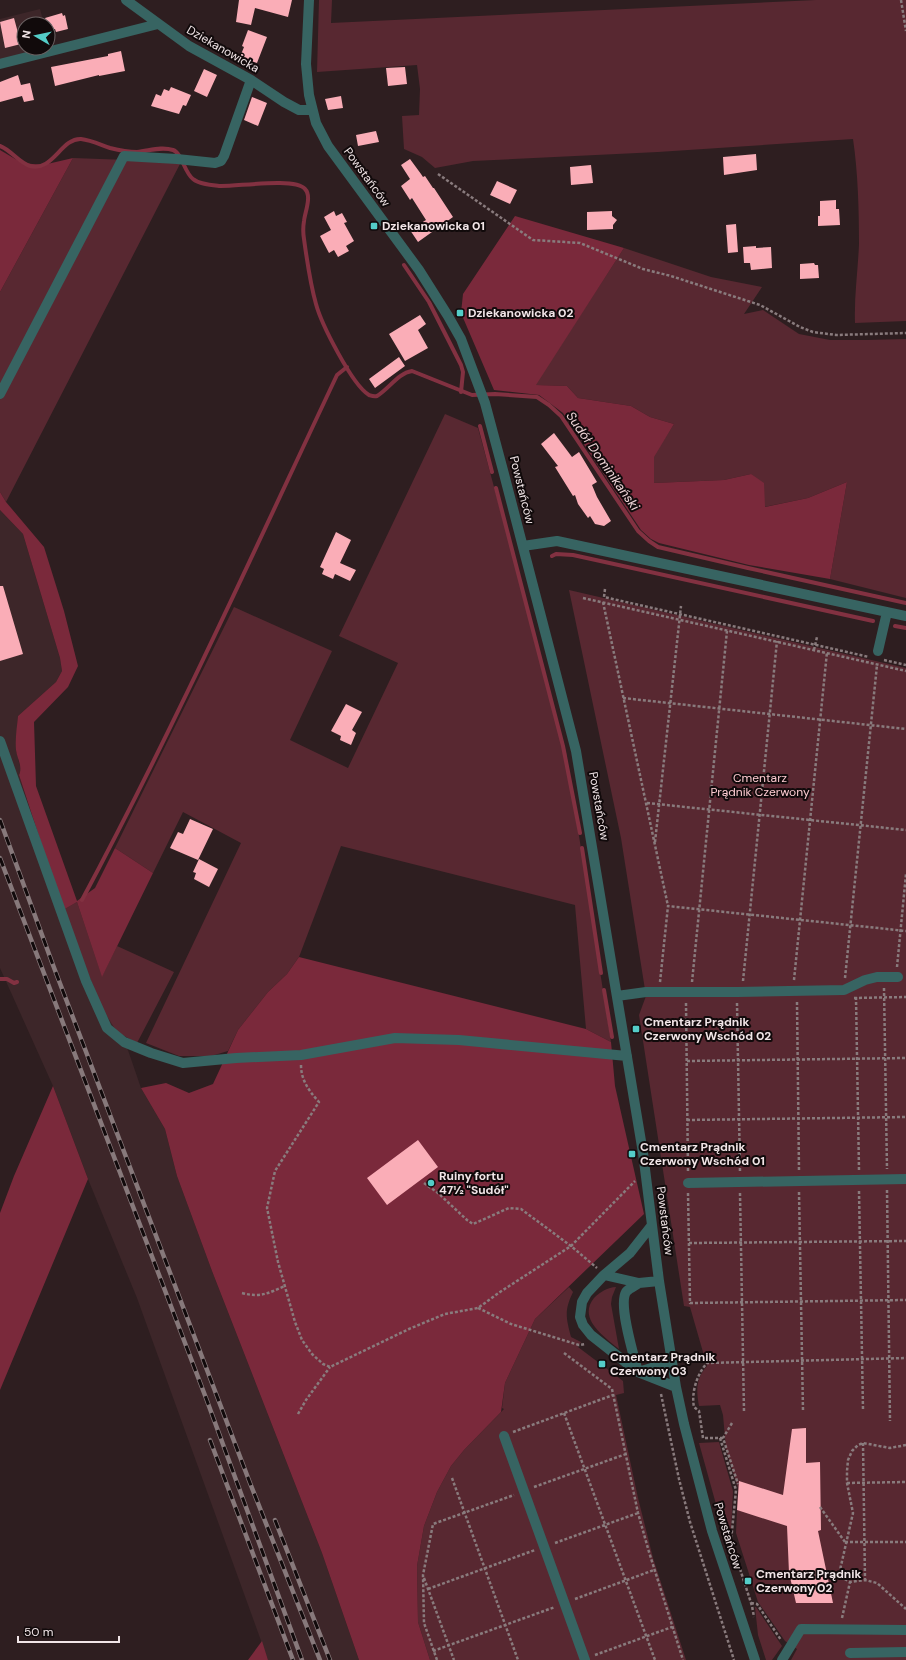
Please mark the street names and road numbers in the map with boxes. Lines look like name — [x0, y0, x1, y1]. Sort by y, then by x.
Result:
street label: Dziekanowicka — [184, 22, 262, 76]
street label: Powstańców — [340, 144, 394, 210]
street label: Powstańców — [506, 454, 538, 526]
street label: Powstańców — [585, 770, 613, 842]
street label: Powstańców — [653, 1186, 677, 1256]
street label: Powstańców — [710, 1500, 746, 1572]

